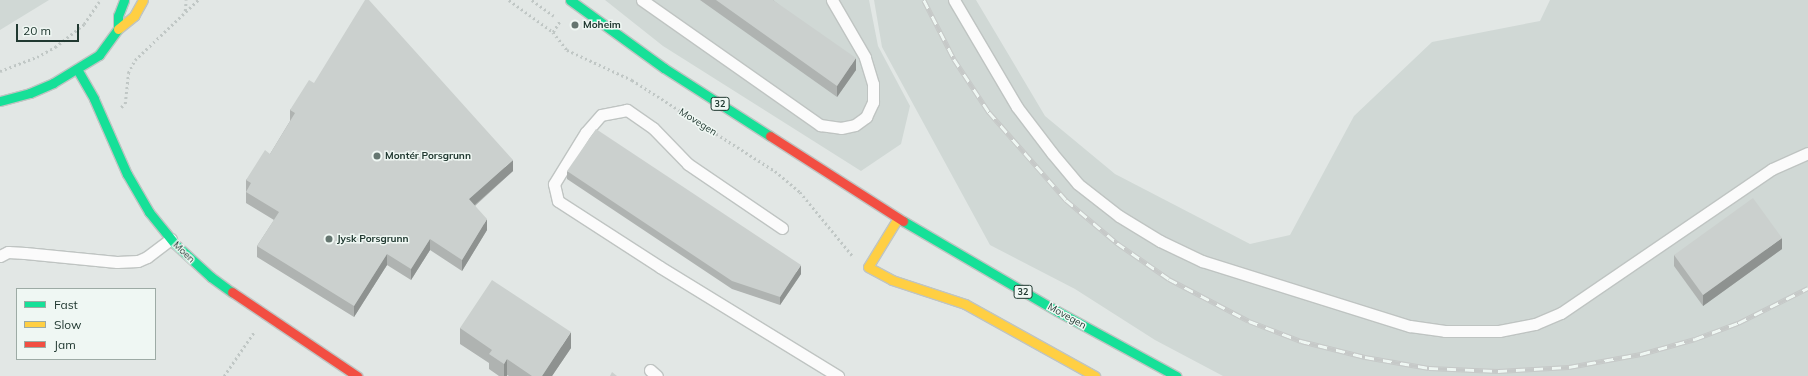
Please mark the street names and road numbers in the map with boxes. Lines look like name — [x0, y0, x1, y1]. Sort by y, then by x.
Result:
road number: 32 — [710, 97, 730, 111]
street label: Movegen — [677, 106, 719, 138]
street label: Moen — [171, 239, 197, 265]
road number: 32 — [1013, 285, 1033, 299]
street label: Movegen — [1046, 301, 1088, 331]

